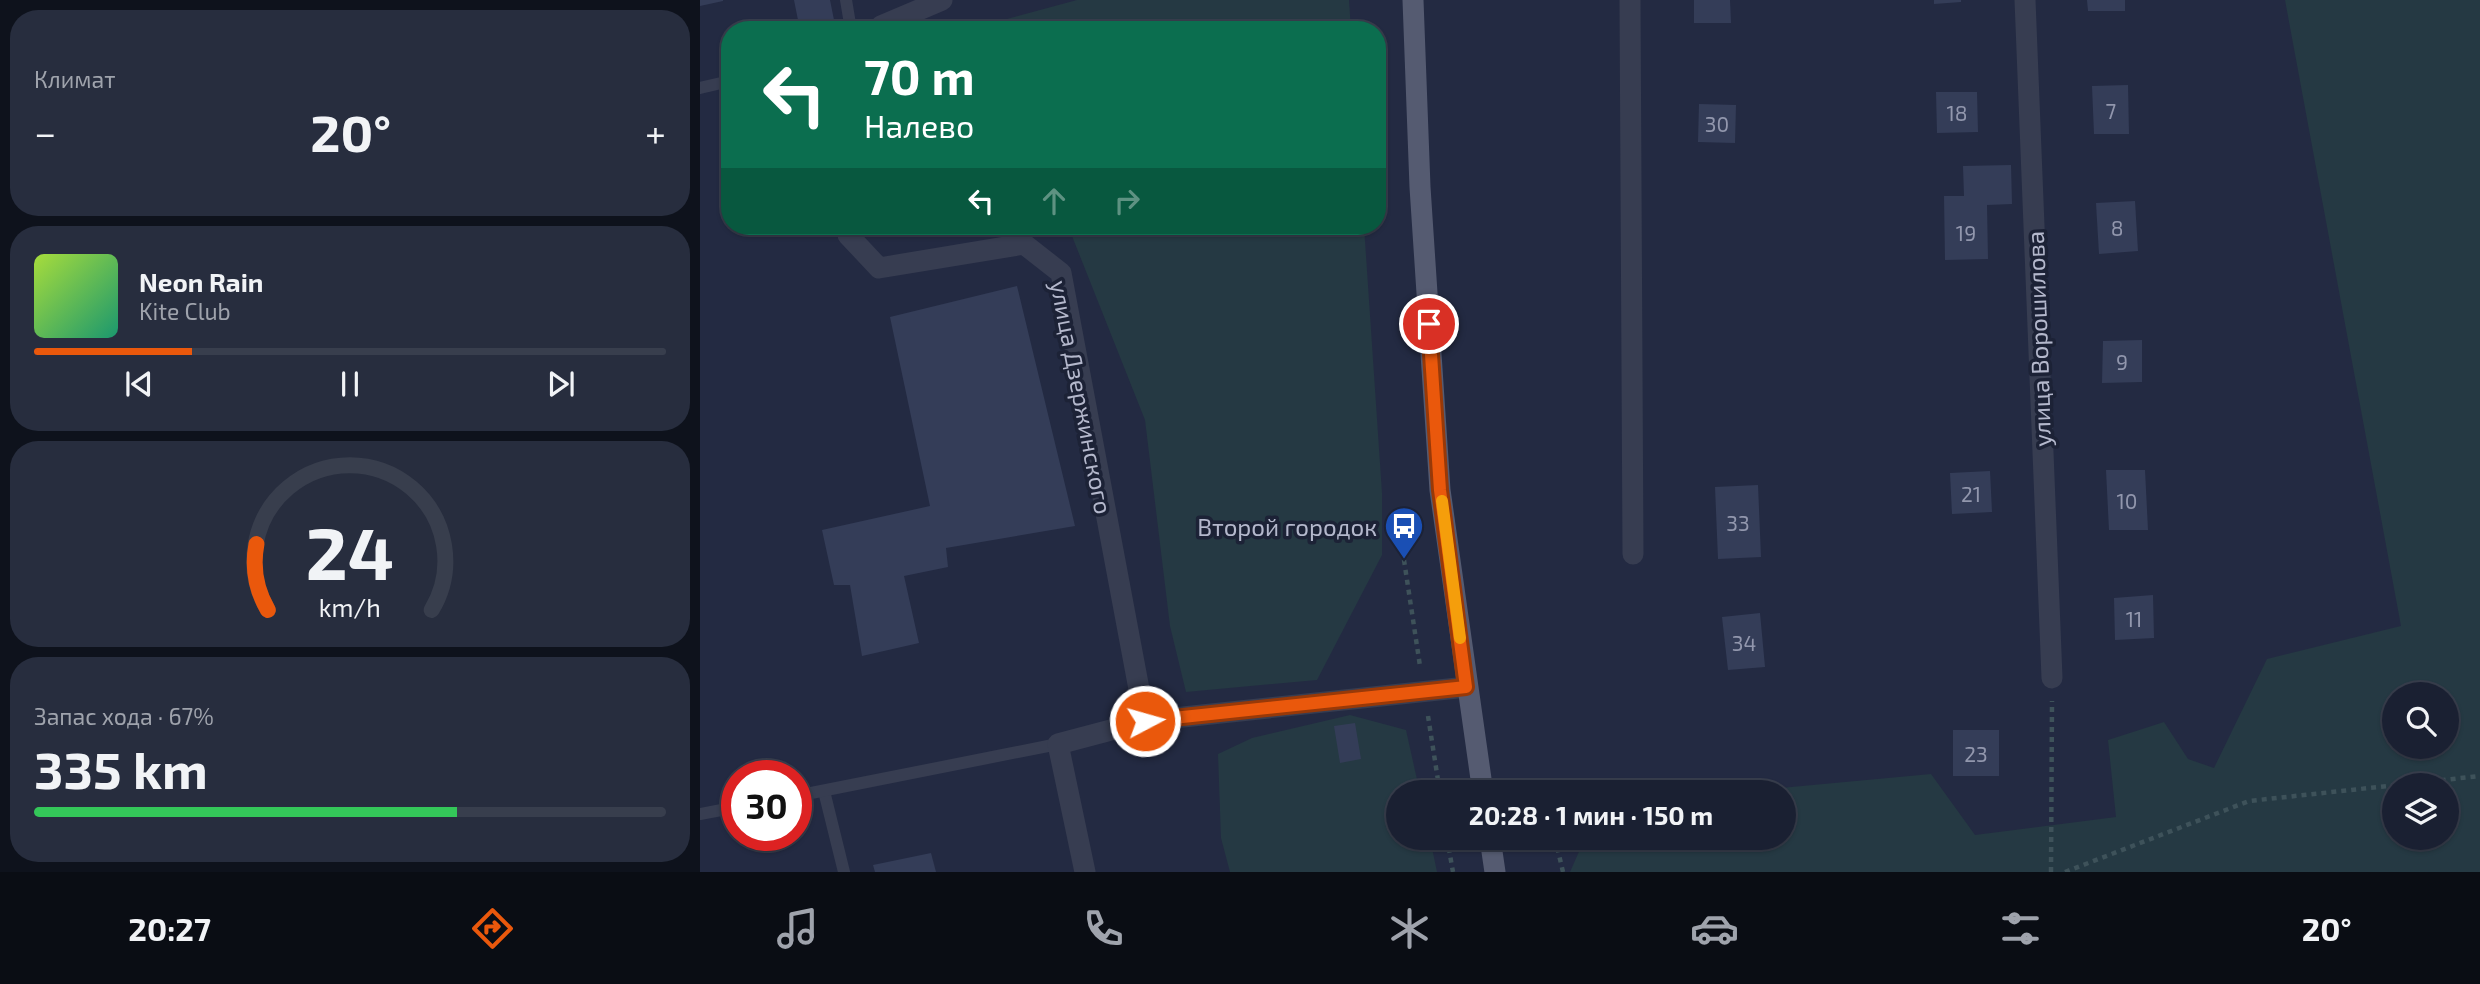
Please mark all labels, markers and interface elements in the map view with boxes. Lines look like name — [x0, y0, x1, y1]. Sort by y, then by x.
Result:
text: 70 m — [864, 46, 975, 105]
icon: left — [749, 49, 840, 140]
text: Климат — [34, 65, 115, 93]
house number: 7 — [2106, 98, 2117, 123]
text: 20° — [310, 100, 391, 162]
house number: 18 — [1946, 100, 1968, 125]
text: Налево — [864, 106, 974, 144]
text: − — [34, 109, 56, 155]
text: + — [645, 109, 666, 155]
house number: 30 — [1705, 111, 1729, 136]
icon: left — [962, 182, 1000, 220]
icon: ahead — [1035, 182, 1073, 220]
icon: right — [1108, 182, 1146, 220]
house number: 8 — [2111, 215, 2123, 240]
house number: 19 — [1956, 220, 1976, 245]
street label: улица Ворошилова — [2020, 231, 2057, 447]
text: Neon Rain — [139, 266, 263, 297]
street label: улица Дзержинского — [1044, 278, 1119, 517]
pin — [1399, 294, 1459, 354]
text: Kite Club — [139, 297, 231, 325]
icon: arrive — [1410, 305, 1448, 343]
house number: 9 — [2116, 349, 2128, 374]
icon: previous — [120, 365, 158, 403]
icon: pause — [331, 365, 369, 403]
icon: next — [542, 365, 580, 403]
house number: 21 — [1961, 481, 1981, 506]
house number: 10 — [2116, 488, 2138, 513]
bus stop icon: Второй городок — [1383, 505, 1425, 560]
text: 24 — [306, 507, 394, 595]
house number: 33 — [1726, 510, 1750, 535]
place label: Второй городок — [1197, 512, 1377, 541]
text: km/h — [319, 592, 381, 622]
house number: 11 — [2126, 606, 2142, 631]
house number: 34 — [1732, 630, 1756, 655]
map controls — [2382, 682, 2459, 850]
button: search — [2382, 682, 2459, 759]
position arrow — [1108, 684, 1182, 758]
text: Запас хода · 67% — [34, 702, 214, 730]
text: 335 km — [34, 737, 208, 799]
house number: 23 — [1964, 741, 1988, 766]
speed limit sign: 30 — [721, 760, 812, 851]
button: layers — [2382, 773, 2459, 850]
text: 20:28 · 1 мин · 150 m — [1469, 799, 1713, 830]
icon: directions — [468, 904, 517, 953]
icon: music — [773, 904, 822, 953]
icon: phone — [1079, 904, 1128, 953]
icon: climate — [1385, 904, 1434, 953]
icon: car — [1690, 904, 1739, 953]
icon: filters — [1996, 904, 2045, 953]
text: 20:27 — [128, 909, 211, 947]
text: 20° — [2302, 909, 2352, 947]

